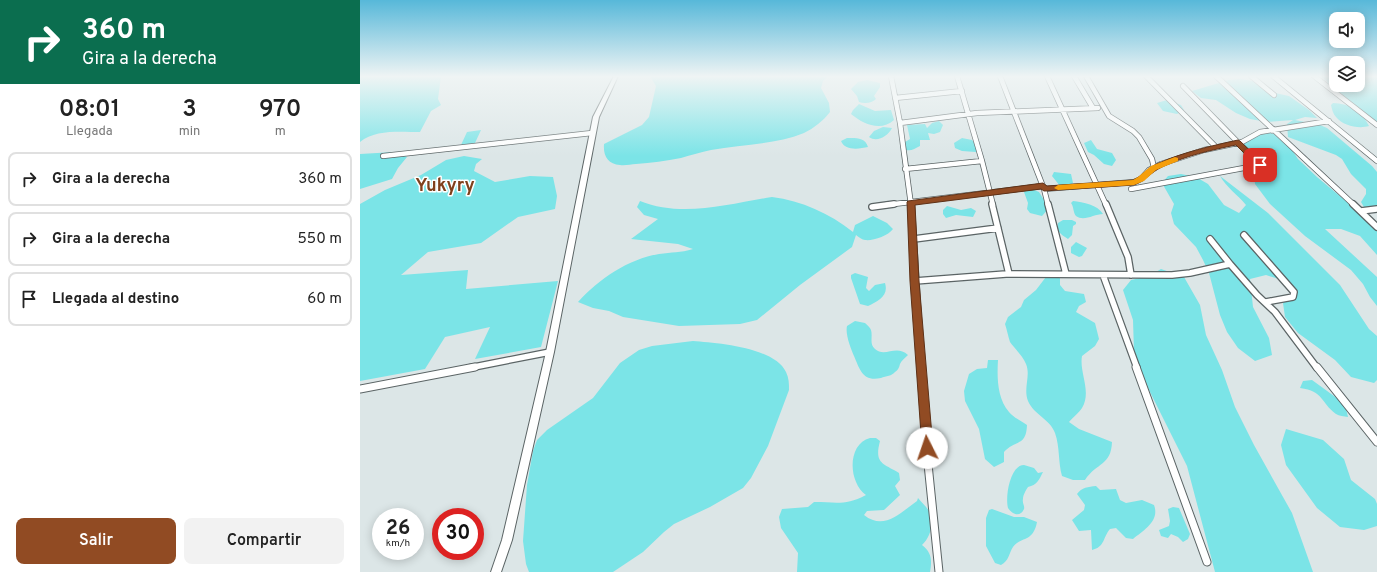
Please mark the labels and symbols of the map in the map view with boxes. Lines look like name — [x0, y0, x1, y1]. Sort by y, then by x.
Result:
pin — [1243, 148, 1277, 182]
district label: Yukyry — [415, 175, 475, 198]
position arrow — [906, 427, 948, 469]
speed limit sign: 30 — [432, 508, 484, 560]

